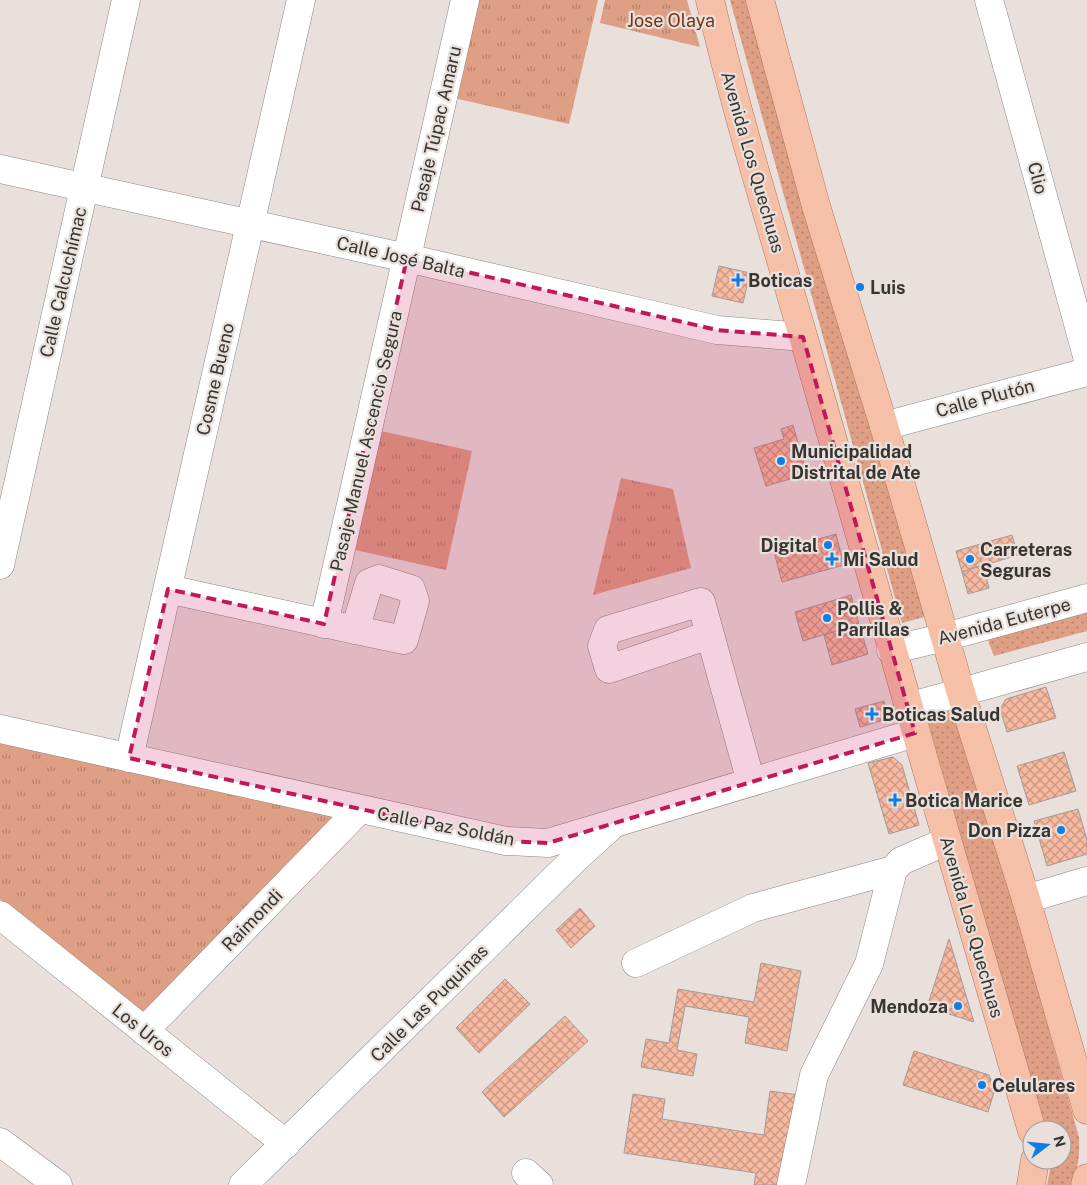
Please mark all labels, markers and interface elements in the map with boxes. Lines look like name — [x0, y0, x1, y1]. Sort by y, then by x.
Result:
park label: Jose Olaya — [627, 10, 715, 31]
street label: Pasaje Túpac Amaru — [407, 44, 465, 214]
street label: Avenida Los Quechuas — [717, 69, 789, 255]
street label: Clio — [1024, 160, 1052, 196]
street label: Calle Calcuchímac — [35, 205, 91, 359]
street label: Calle José Balta — [335, 232, 467, 282]
place label: Boticas — [748, 270, 812, 291]
marker: Boticas — [732, 274, 744, 286]
place label: Luis — [870, 277, 906, 298]
marker: Luis — [854, 281, 866, 293]
street label: Pasaje Manuel Ascencio Segura — [326, 309, 406, 573]
street label: Cosme Bueno — [192, 321, 238, 437]
street label: Calle Plutón — [933, 375, 1037, 421]
place label: Municipalidad Distrital de Ate — [791, 441, 921, 483]
marker: Municipalidad Distrital de Ate — [775, 455, 787, 467]
place label: Digital — [761, 535, 818, 556]
marker: Digital — [822, 539, 834, 551]
place label: Carreteras Seguras — [980, 539, 1072, 581]
place label: Mi Salud — [843, 549, 918, 570]
marker: Mi Salud — [825, 552, 839, 566]
marker: Carreteras Seguras — [964, 553, 976, 565]
street label: Avenida Euterpe — [935, 593, 1073, 649]
place label: Pollis & Parrillas — [837, 598, 909, 640]
marker: Pollis & Parrillas — [821, 612, 833, 624]
place label: Boticas Salud — [882, 704, 1000, 725]
marker: Boticas Salud — [866, 708, 878, 720]
place label: Botica Marice — [905, 790, 1023, 811]
marker: Botica Marice — [889, 794, 901, 806]
street label: Calle Paz Soldán — [376, 802, 516, 850]
place label: Don Pizza — [968, 820, 1051, 841]
marker: Don Pizza — [1055, 824, 1067, 836]
street label: Avenida Los Quechuas — [936, 834, 1008, 1020]
street label: Raimondi — [217, 885, 287, 955]
street label: Calle Las Puquinas — [366, 940, 492, 1066]
place label: Mendoza — [870, 996, 948, 1017]
street label: Los Uros — [108, 999, 178, 1061]
marker: Mendoza — [952, 1000, 964, 1012]
place label: Celulares — [992, 1075, 1075, 1096]
marker: Celulares — [976, 1079, 988, 1091]
north arrow — [1022, 1120, 1072, 1170]
text: N — [1050, 1134, 1069, 1149]

